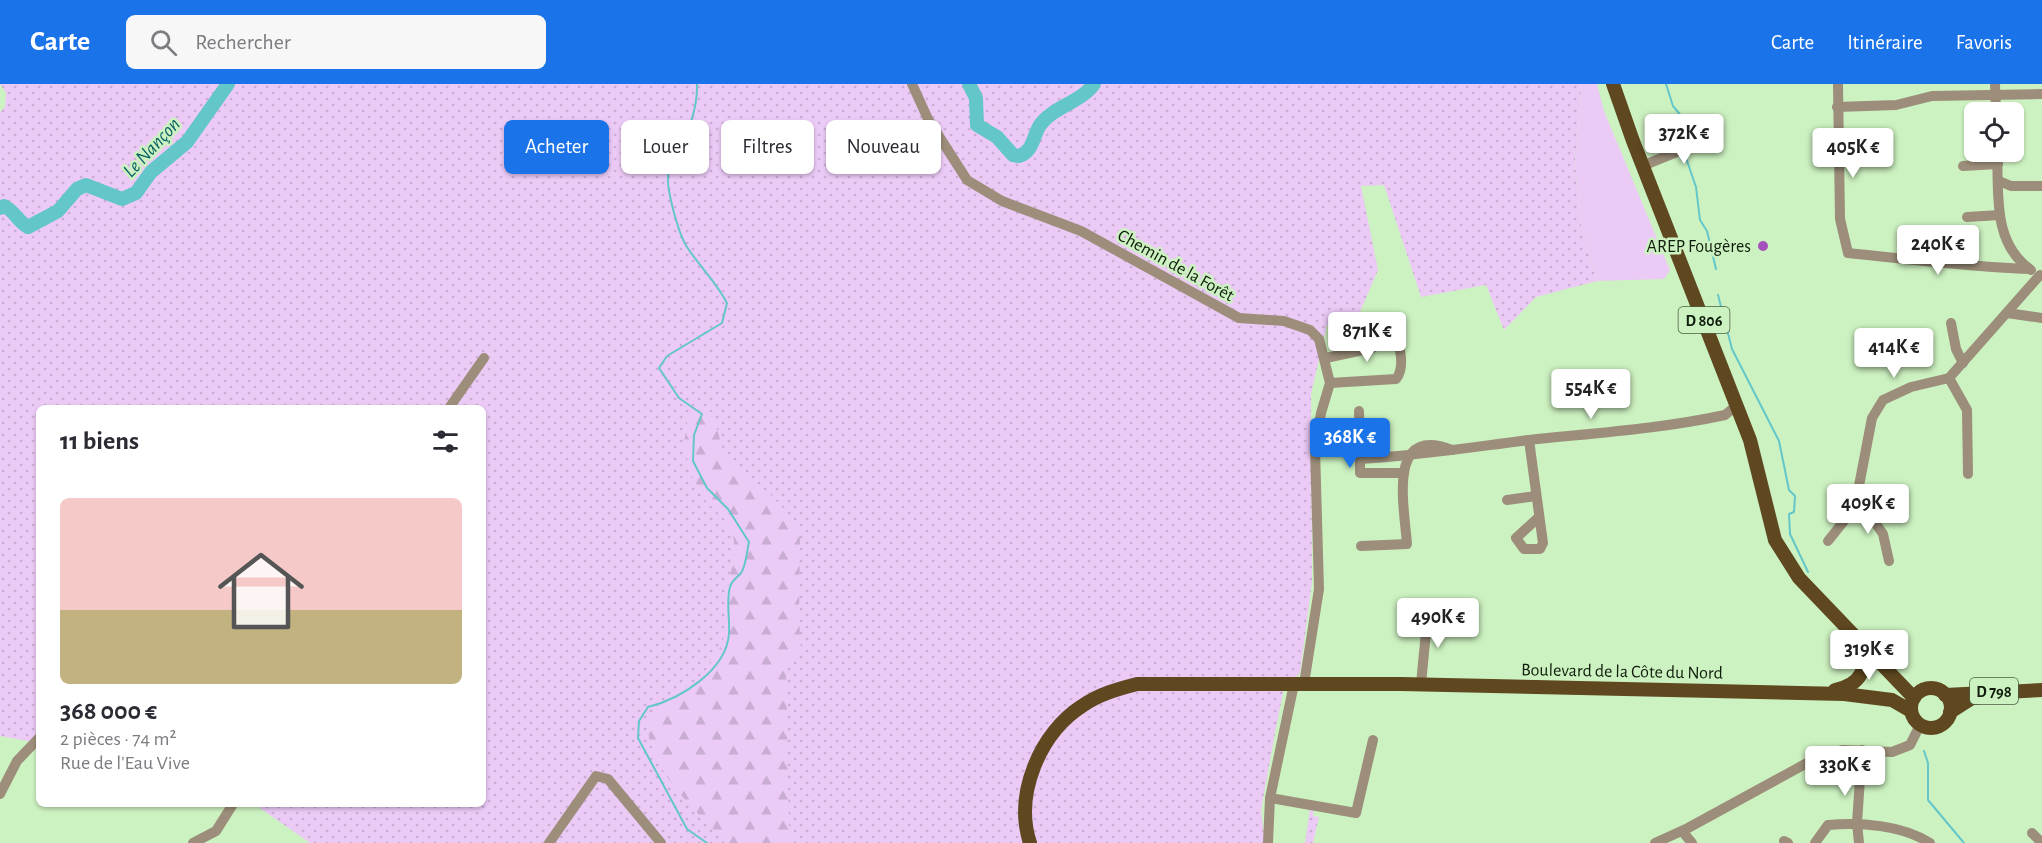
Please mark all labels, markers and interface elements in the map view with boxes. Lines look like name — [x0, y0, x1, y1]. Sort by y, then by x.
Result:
search box — [126, 15, 546, 69]
icon: search — [147, 26, 180, 59]
text: Carte — [30, 28, 90, 56]
text: Rechercher — [195, 31, 291, 53]
text: Carte — [1771, 32, 1814, 53]
text: Itinéraire — [1847, 32, 1923, 53]
text: Favoris — [1956, 32, 2012, 53]
map controls — [1964, 102, 2024, 162]
button: locate — [1964, 102, 2024, 162]
water label: Le Nançon — [119, 114, 184, 181]
pin: 372K € — [1635, 114, 1733, 165]
chip: Acheter — [504, 120, 609, 174]
chip: Louer — [621, 120, 709, 174]
chip: Filtres — [721, 120, 814, 174]
chip: Nouveau — [826, 120, 941, 174]
text: 372K € — [1659, 123, 1709, 143]
pin: 405K € — [1804, 128, 1902, 179]
text: 405K € — [1826, 137, 1880, 157]
pin: 240K € — [1889, 225, 1987, 276]
street label: Chemin de la Forêt — [1114, 226, 1237, 305]
text: 240K € — [1911, 234, 1965, 254]
place label: AREP Fougères — [1647, 238, 1751, 256]
marker: AREP Fougères — [1756, 239, 1770, 253]
road number: D 806 — [1678, 307, 1730, 333]
pin: 871K € — [1318, 312, 1416, 363]
text: 871K € — [1342, 321, 1392, 341]
pin: 414K € — [1845, 328, 1943, 379]
text: 414K € — [1868, 337, 1920, 357]
pin: 554K € — [1542, 369, 1640, 420]
text: 554K € — [1565, 378, 1617, 398]
pin: 368K € — [1301, 418, 1399, 469]
icon: filters — [429, 425, 462, 458]
text: 368K € — [1324, 427, 1376, 447]
text: 11 biens — [60, 428, 139, 454]
pin: 409K € — [1819, 484, 1917, 535]
text: 409K € — [1841, 493, 1895, 513]
icon: home — [207, 537, 315, 645]
pin: 490K € — [1389, 598, 1487, 649]
text: 490K € — [1411, 607, 1465, 627]
pin: 319K € — [1820, 630, 1918, 681]
text: 319K € — [1844, 639, 1894, 659]
street label: Boulevard de la Côte du Nord — [1521, 661, 1723, 683]
road number: D 798 — [1970, 678, 2018, 704]
text: 368 000 € — [60, 698, 157, 724]
text: 2 pièces · 74 m² — [60, 729, 176, 749]
pin: 330K € — [1796, 746, 1894, 797]
text: Rue de l'Eau Vive — [60, 753, 190, 773]
text: 330K € — [1819, 755, 1871, 775]

